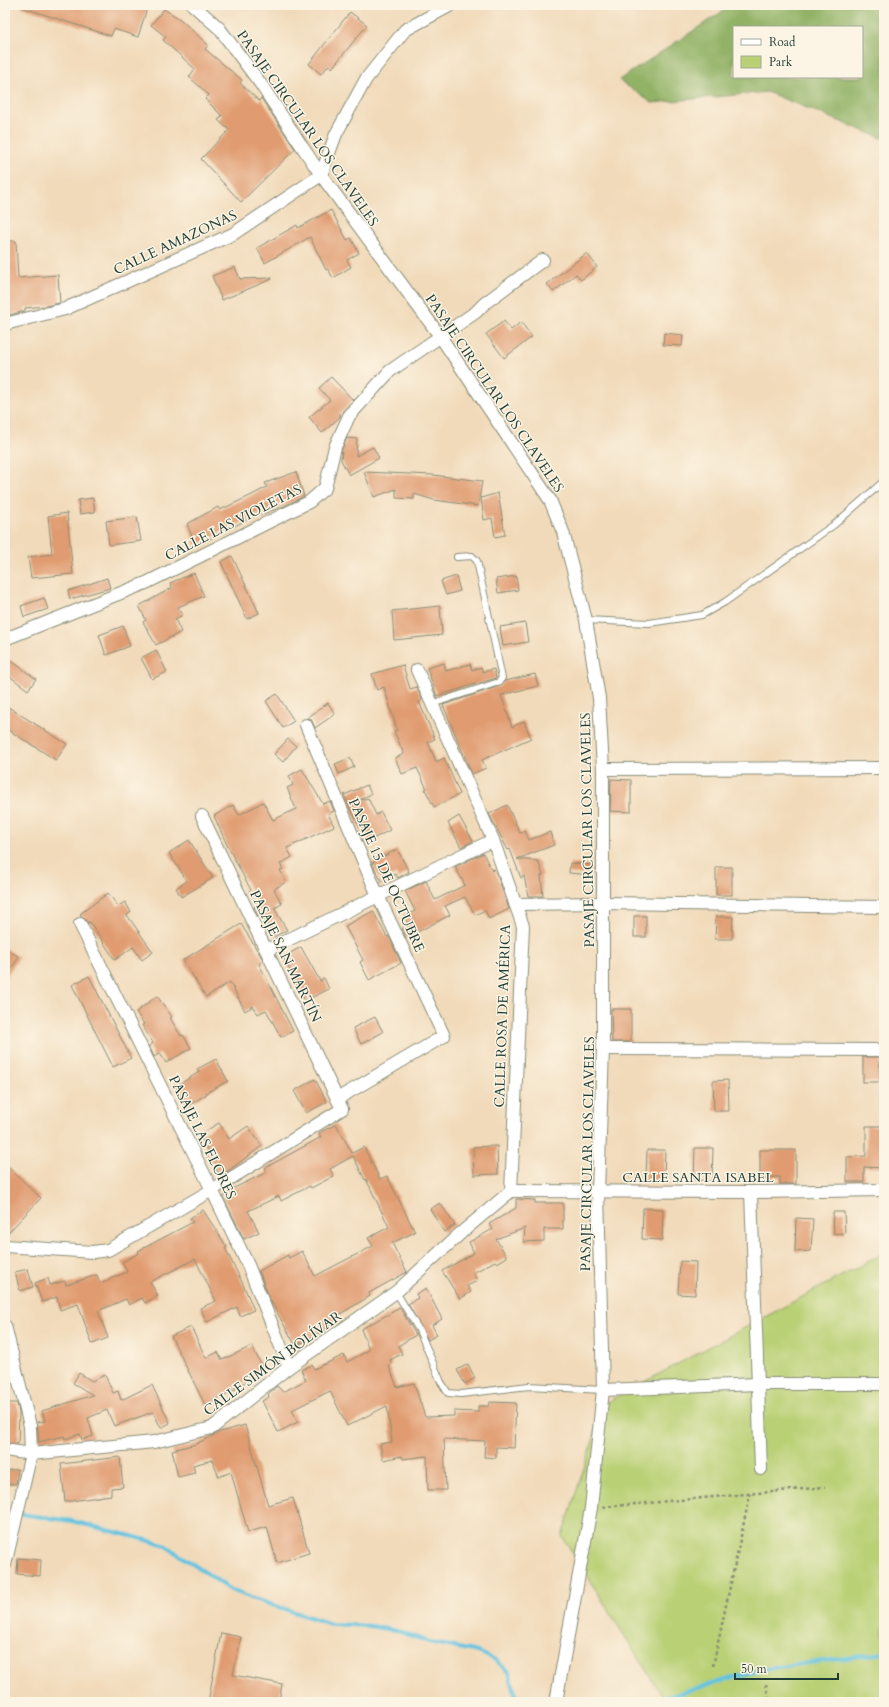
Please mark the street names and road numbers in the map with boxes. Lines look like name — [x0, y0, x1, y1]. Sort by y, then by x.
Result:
street label: PASAJE CIRCULAR LOS CLAVELES — [232, 27, 383, 230]
street label: CALLE AMAZONAS — [110, 206, 240, 279]
street label: PASAJE CIRCULAR LOS CLAVELES — [421, 291, 568, 496]
street label: CALLE LAS VIOLETAS — [162, 480, 305, 565]
street label: PASAJE CIRCULAR LOS CLAVELES — [576, 712, 599, 948]
street label: PASAJE 15 DE OCTUBRE — [344, 795, 429, 955]
street label: PASAJE SAN MARTÍN — [245, 887, 326, 1026]
street label: CALLE ROSA DE AMÉRICA — [490, 924, 515, 1108]
street label: PASAJE CIRCULAR LOS CLAVELES — [576, 1036, 599, 1272]
street label: PASAJE LAS FLORES — [164, 1072, 241, 1202]
street label: CALLE SANTA ISABEL — [622, 1168, 774, 1187]
street label: CALLE SIMÓN BOLÍVAR — [199, 1307, 345, 1420]

